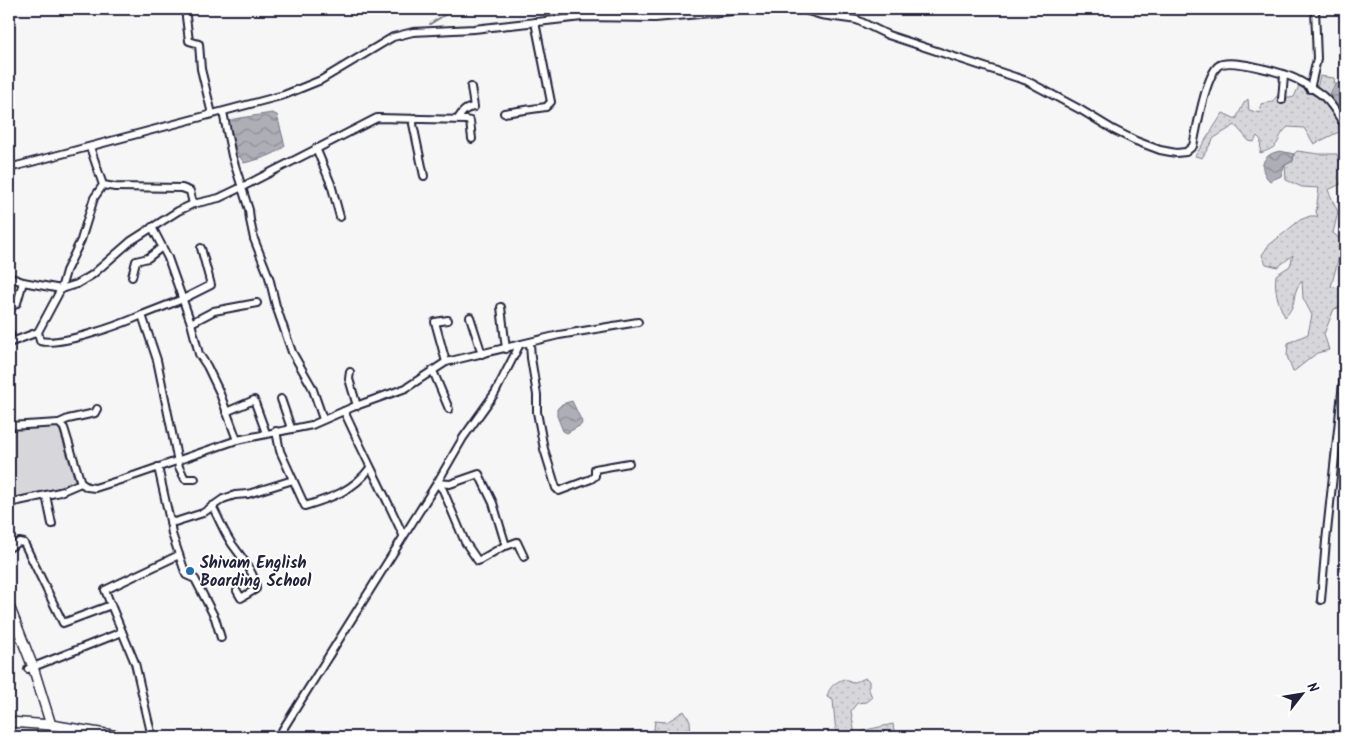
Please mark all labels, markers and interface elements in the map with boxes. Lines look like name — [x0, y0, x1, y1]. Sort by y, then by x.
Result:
place label: Shivam English Boarding School — [200, 551, 312, 594]
marker: Shivam English Boarding School — [184, 565, 196, 577]
north arrow — [1276, 668, 1326, 718]
text: N — [1301, 678, 1324, 697]

